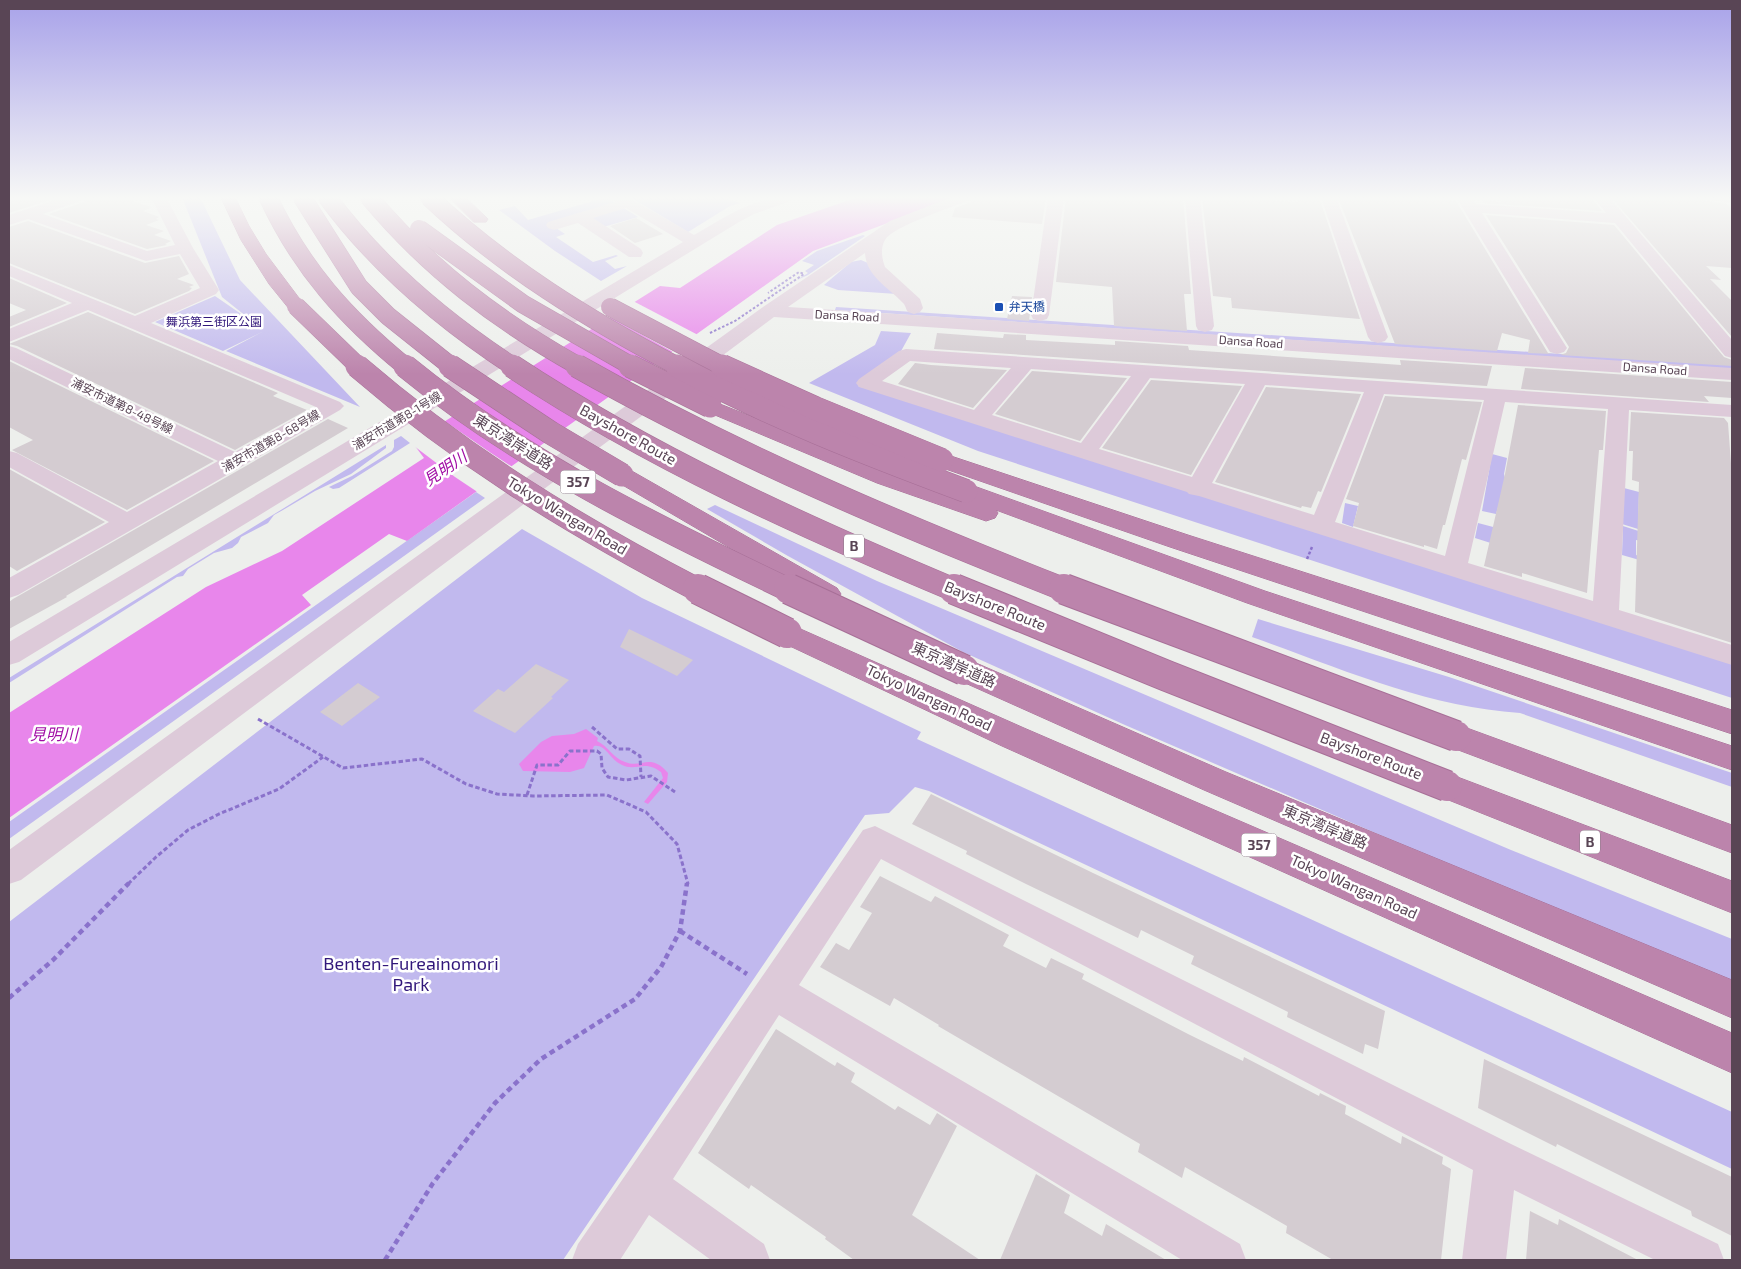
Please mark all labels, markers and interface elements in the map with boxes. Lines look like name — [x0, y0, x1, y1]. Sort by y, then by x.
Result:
place label: 弁天橋 — [1009, 299, 1045, 313]
marker: 弁天橋 — [993, 301, 1005, 313]
street label: Dansa Road — [814, 306, 880, 324]
park label: 舞浜第三街区公園 — [166, 314, 262, 328]
street label: Dansa Road — [1218, 332, 1284, 350]
street label: Dansa Road — [1622, 359, 1688, 377]
street label: 浦安市道第8-48号線 — [69, 374, 176, 436]
street label: 浦安市道第8-1号線 — [350, 388, 443, 452]
street label: Bayshore Route — [577, 400, 680, 468]
street label: 浦安市道第8-68号線 — [219, 406, 322, 474]
street label: 東京湾岸道路 — [471, 410, 556, 473]
water label: 見明川 — [420, 445, 472, 489]
road number: 357 — [560, 471, 596, 494]
street label: Tokyo Wangan Road — [504, 472, 631, 558]
road number: B — [844, 534, 864, 558]
street label: Bayshore Route — [942, 577, 1049, 634]
street label: 東京湾岸道路 — [910, 638, 999, 691]
street label: Tokyo Wangan Road — [864, 660, 995, 734]
water label: 見明川 — [30, 724, 80, 743]
street label: Bayshore Route — [1318, 727, 1425, 783]
street label: 東京湾岸道路 — [1280, 800, 1370, 852]
road number: B — [1580, 830, 1600, 854]
road number: 357 — [1242, 834, 1276, 856]
street label: Tokyo Wangan Road — [1288, 850, 1421, 922]
park label: Benten-Fureainomori Park — [323, 952, 499, 995]

